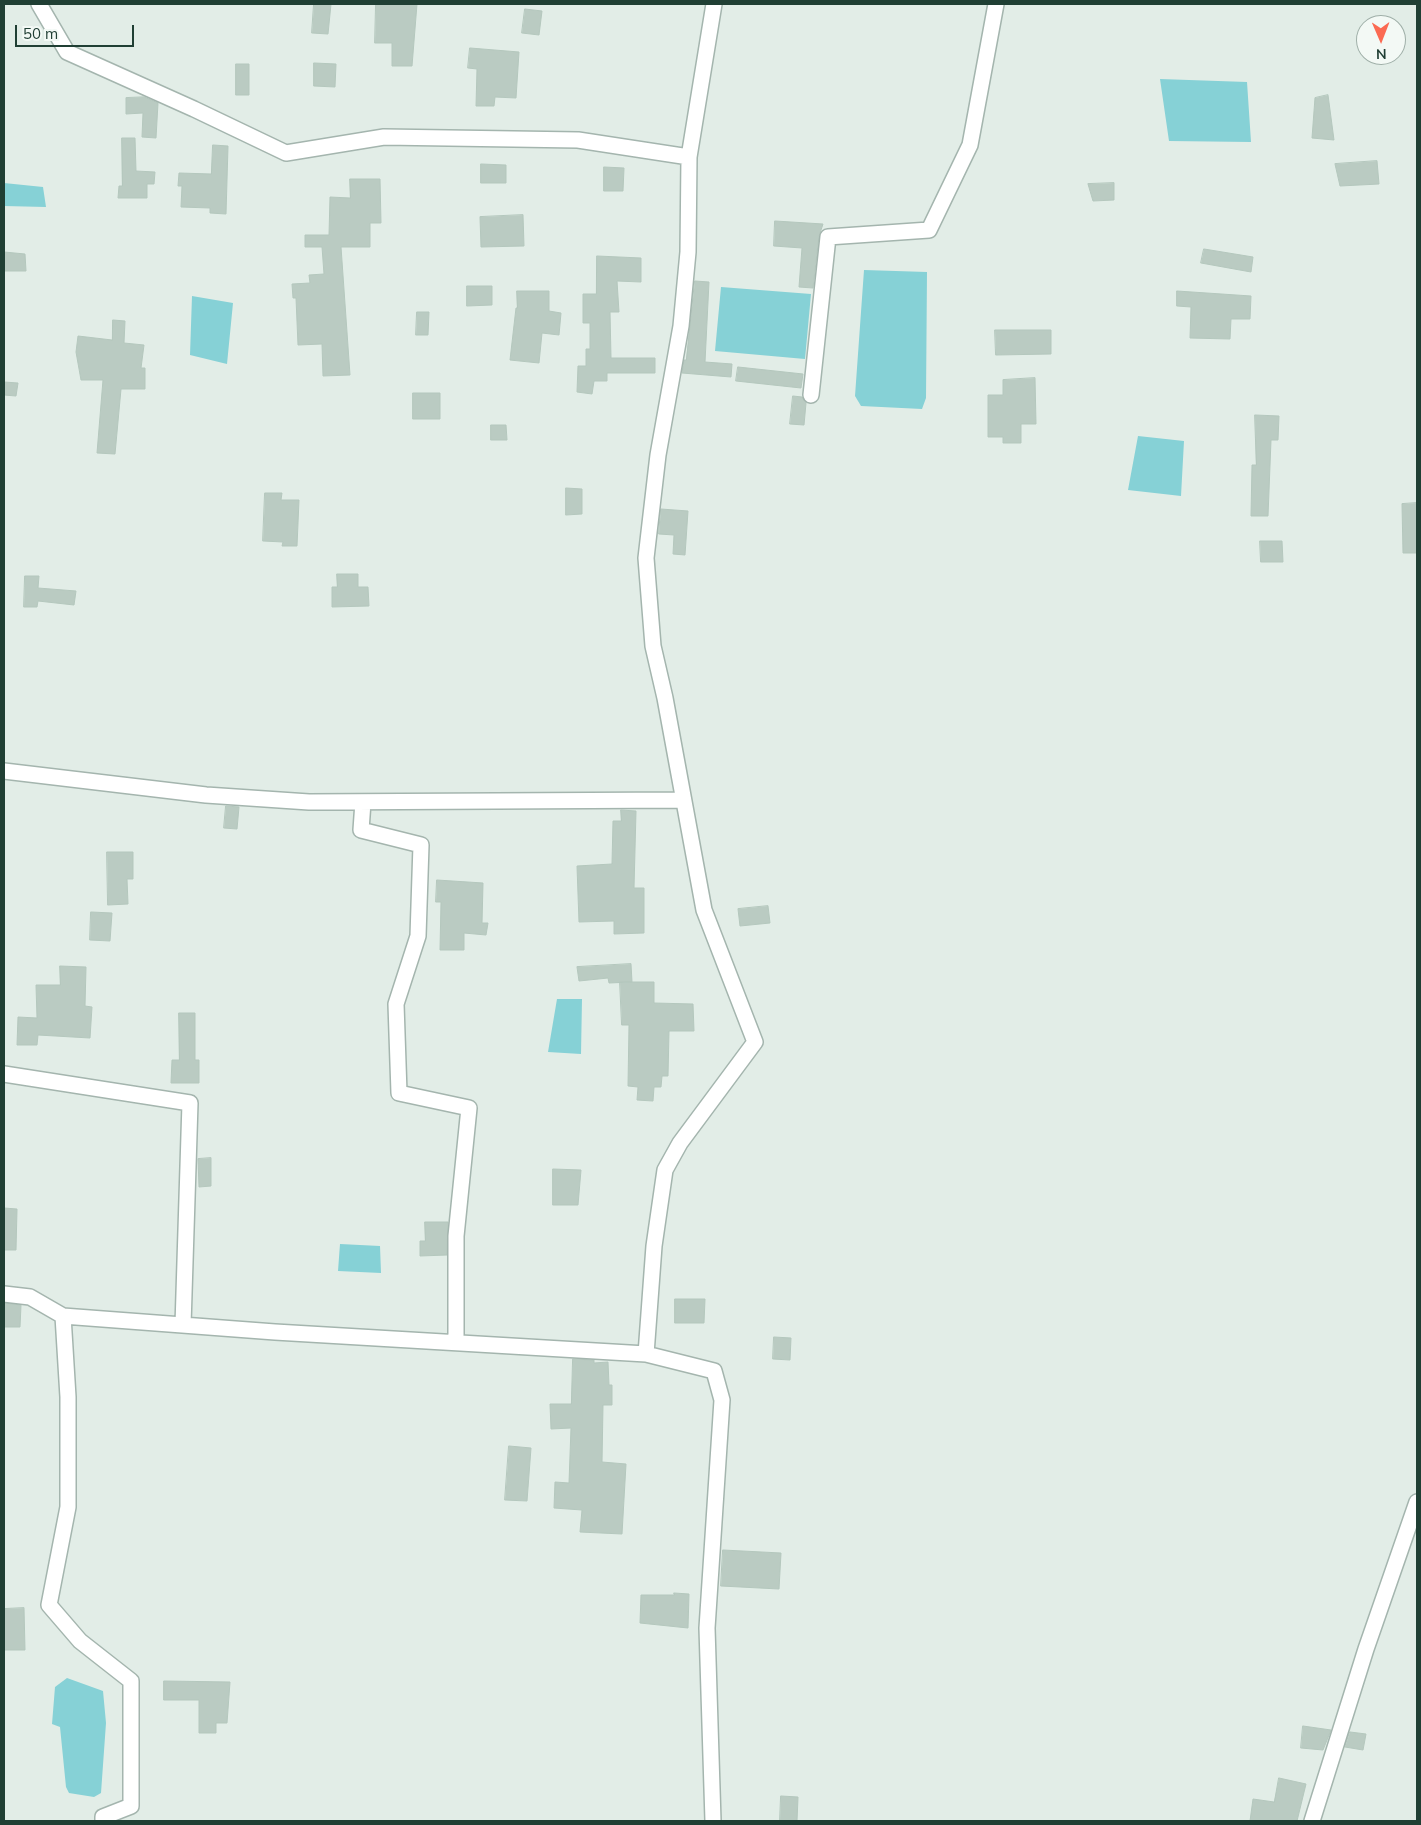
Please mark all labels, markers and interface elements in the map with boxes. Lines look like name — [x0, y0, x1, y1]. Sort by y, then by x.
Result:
scale bar — [18, 15, 136, 47]
north arrow — [1356, 15, 1406, 65]
text: 50 m — [23, 24, 58, 43]
text: N — [1376, 45, 1387, 63]

